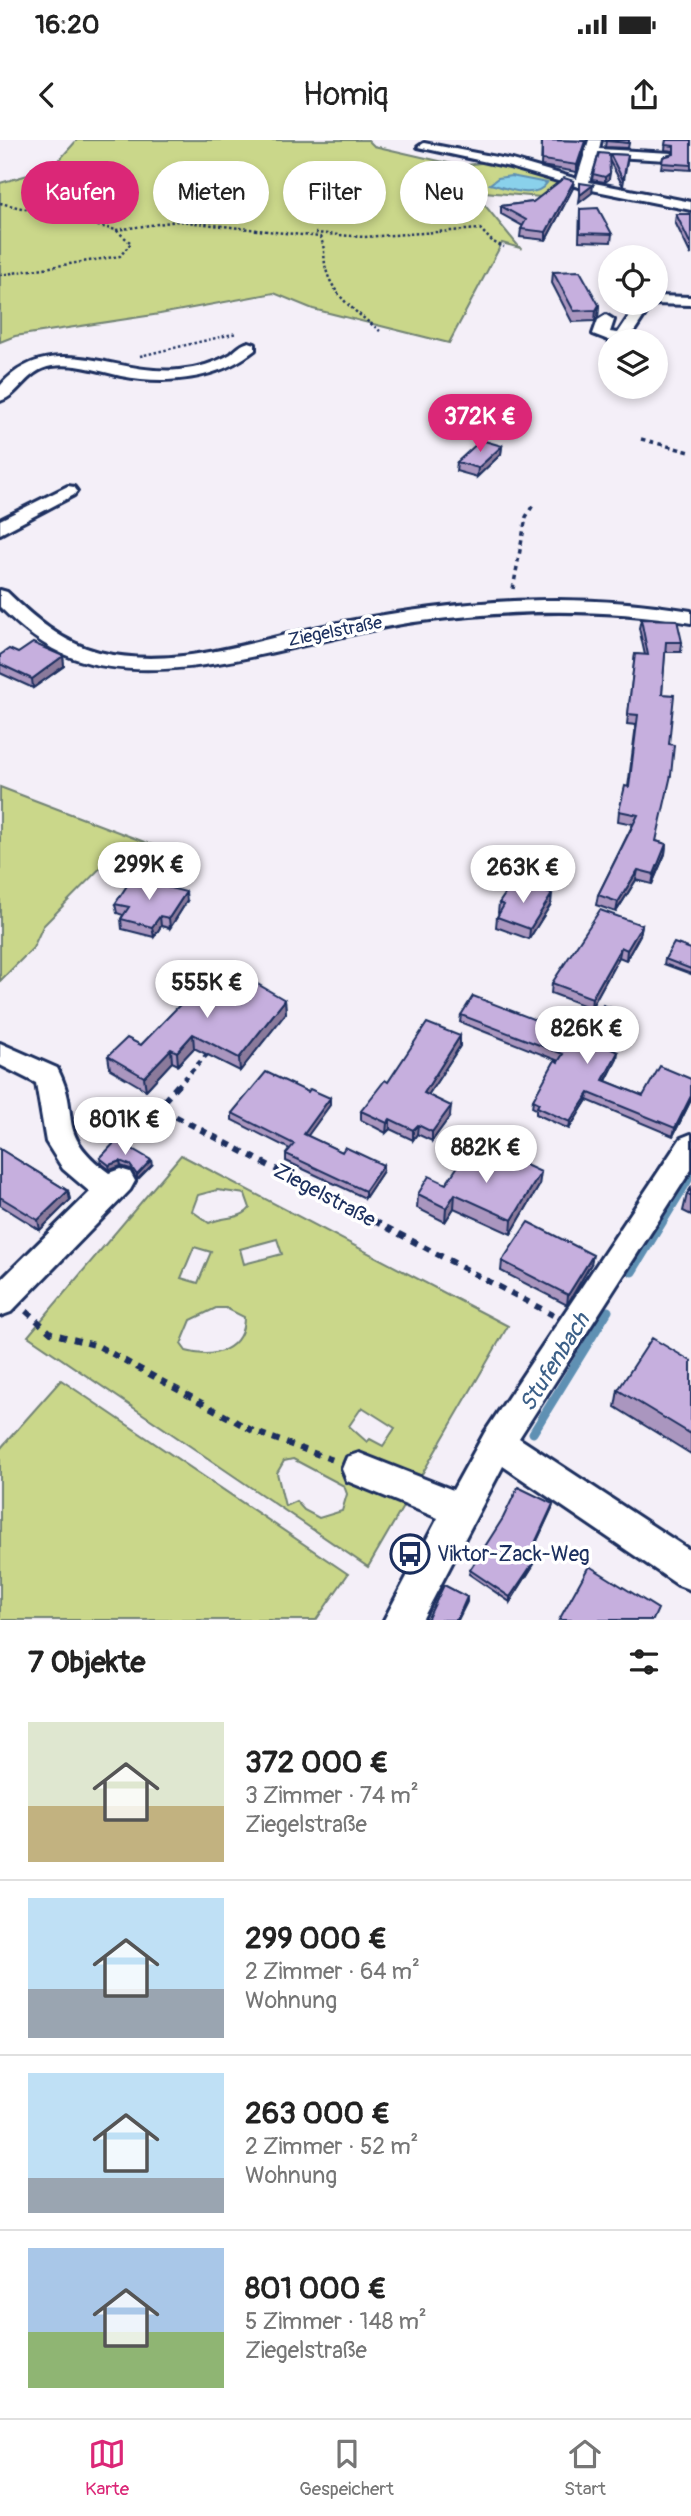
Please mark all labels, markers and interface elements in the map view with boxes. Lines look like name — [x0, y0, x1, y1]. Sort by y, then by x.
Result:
text: 16:20 — [35, 9, 100, 41]
text: Homiq — [303, 75, 388, 115]
icon: back — [28, 76, 66, 114]
icon: share — [625, 76, 663, 114]
chip: Kaufen — [21, 161, 139, 224]
chip: Mieten — [153, 161, 269, 224]
chip: Filter — [283, 161, 386, 224]
chip: Neu — [400, 161, 488, 224]
map controls — [598, 245, 668, 399]
button: locate — [598, 245, 668, 315]
button: layers — [598, 329, 668, 399]
pin: 372K € — [423, 394, 537, 454]
text: 372K € — [444, 402, 516, 431]
street label: Ziegelstraße — [286, 611, 384, 652]
pin: 299K € — [92, 842, 206, 902]
pin: 263K € — [466, 846, 580, 905]
text: 299K € — [114, 850, 184, 879]
text: 263K € — [486, 853, 560, 882]
pin: 555K € — [150, 960, 264, 1020]
text: 555K € — [171, 968, 243, 997]
pin: 826K € — [530, 1006, 644, 1066]
text: 826K € — [551, 1014, 623, 1043]
pin: 801K € — [68, 1098, 182, 1157]
text: 801K € — [90, 1105, 160, 1134]
pin: 882K € — [429, 1126, 543, 1185]
text: 882K € — [451, 1133, 521, 1162]
street label: Ziegelstraße — [269, 1157, 381, 1234]
water label: Stufenbach — [513, 1307, 597, 1417]
bus stop icon: Viktor-Zack-Weg — [389, 1533, 431, 1575]
place label: Viktor-Zack-Weg — [437, 1541, 590, 1568]
icon: filters — [625, 1643, 663, 1681]
text: 7 Objekte — [28, 1644, 145, 1681]
text: 372 000 € — [245, 1744, 389, 1781]
icon: home — [84, 1750, 168, 1834]
text: 3 Zimmer · 74 m² — [245, 1781, 419, 1810]
text: Ziegelstraße — [245, 1810, 367, 1839]
text: 299 000 € — [245, 1920, 387, 1957]
icon: home — [84, 1926, 168, 2010]
text: 2 Zimmer · 64 m² — [245, 1957, 420, 1986]
text: Wohnung — [245, 1986, 337, 2015]
text: 263 000 € — [245, 2095, 390, 2132]
icon: home — [84, 2101, 168, 2185]
text: 2 Zimmer · 52 m² — [245, 2132, 419, 2161]
text: Wohnung — [245, 2161, 337, 2190]
text: 801 000 € — [245, 2270, 387, 2307]
icon: home — [84, 2276, 168, 2360]
text: 5 Zimmer · 148 m² — [245, 2307, 427, 2336]
text: Ziegelstraße — [245, 2336, 367, 2365]
tab: Karte — [85, 2435, 129, 2501]
tab: Gespeichert — [299, 2435, 394, 2501]
tab: Start — [564, 2435, 606, 2501]

